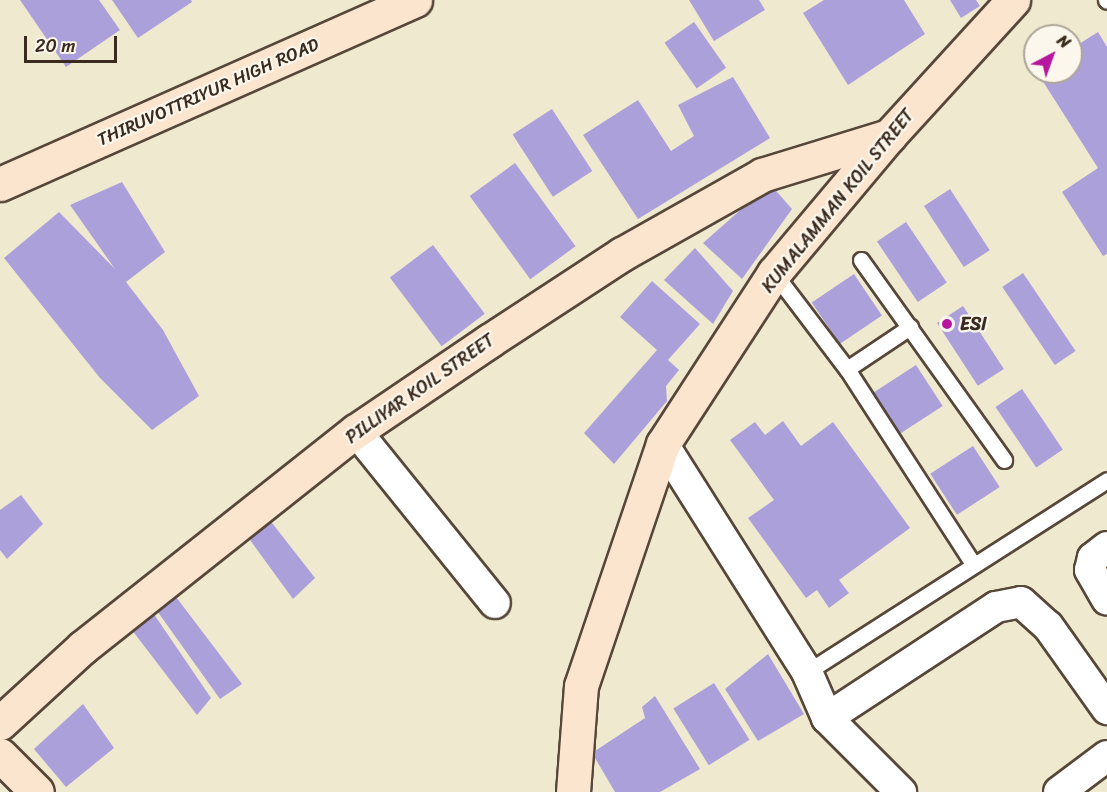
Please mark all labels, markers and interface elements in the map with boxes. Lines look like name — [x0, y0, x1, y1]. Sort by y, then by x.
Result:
scale bar — [27, 24, 120, 62]
north arrow — [1023, 24, 1083, 84]
text: N — [1050, 27, 1078, 56]
text: 20 m — [35, 30, 75, 62]
street label: THIRUVOTTRIYUR HIGH ROAD — [93, 33, 323, 151]
street label: KUMALAMMAN KOIL STREET — [757, 104, 919, 298]
place label: ESI — [960, 313, 987, 335]
marker: ESI — [938, 315, 956, 333]
street label: PILLIYAR KOIL STREET — [341, 329, 499, 449]

